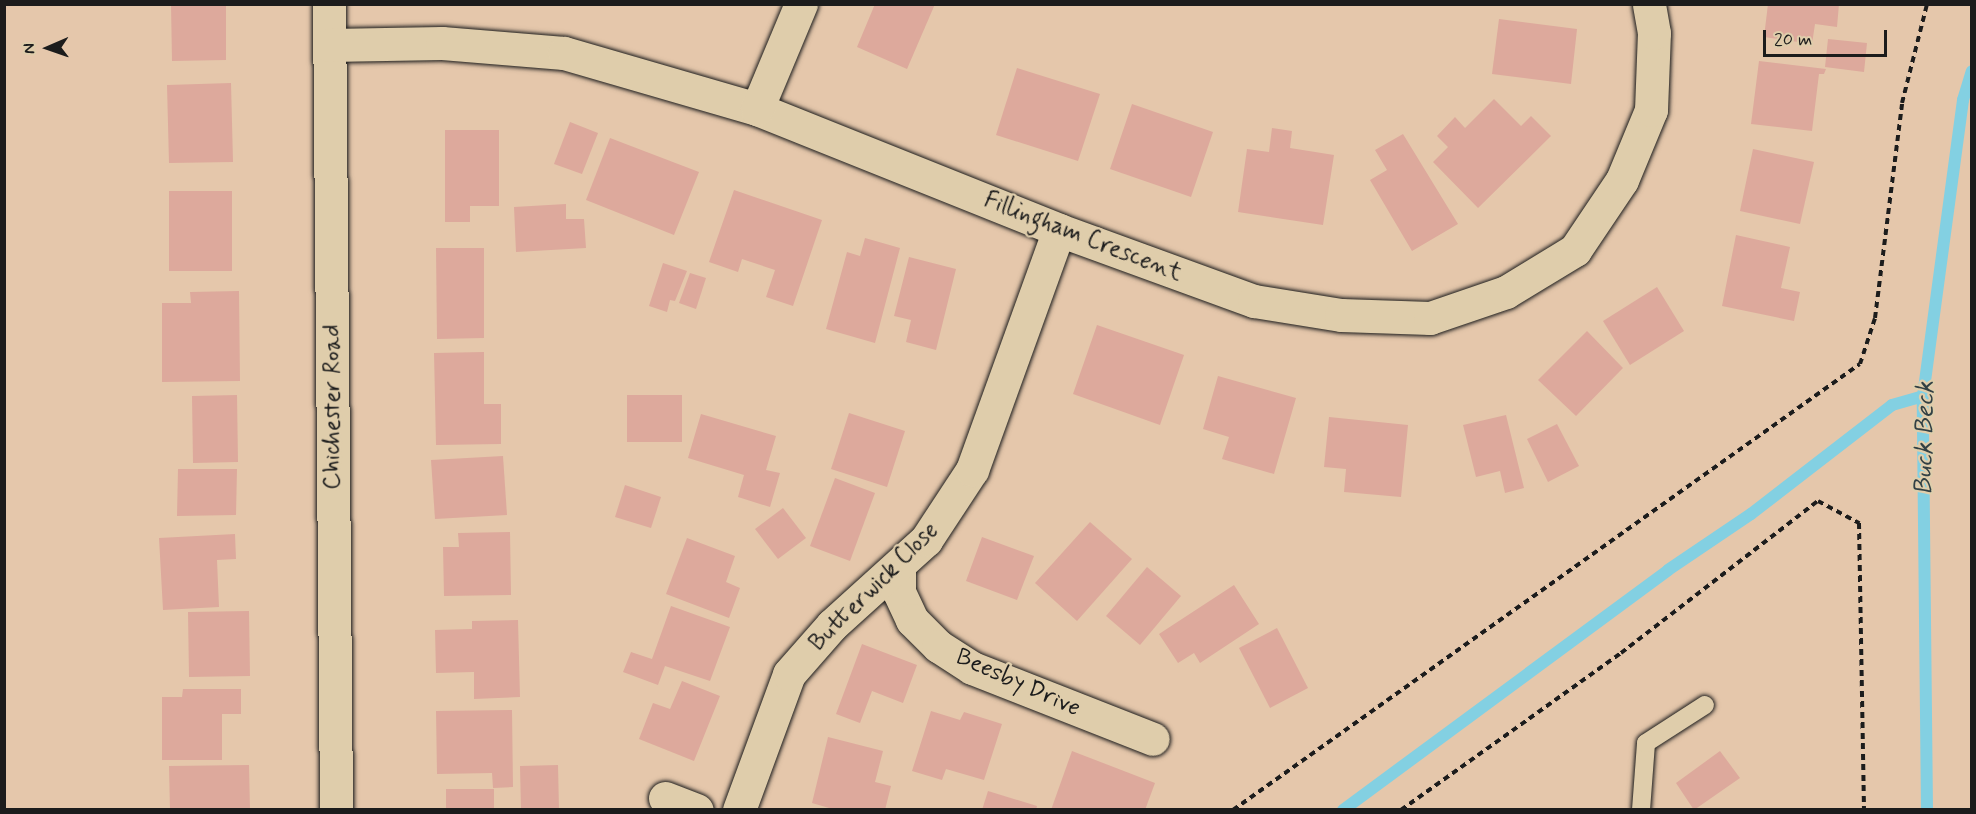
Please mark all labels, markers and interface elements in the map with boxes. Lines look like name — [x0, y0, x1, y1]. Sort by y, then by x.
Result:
north arrow — [18, 18, 78, 78]
scale bar — [1766, 18, 1890, 56]
text: 20 m — [1774, 28, 1812, 52]
text: N — [19, 43, 40, 54]
street label: Fillingham Crescent — [984, 187, 1182, 287]
street label: Chichester Road — [319, 325, 347, 489]
water label: Buck Beck — [1909, 381, 1943, 495]
street label: Butterwick Close — [802, 515, 946, 659]
street label: Beesby Drive — [952, 643, 1084, 723]

